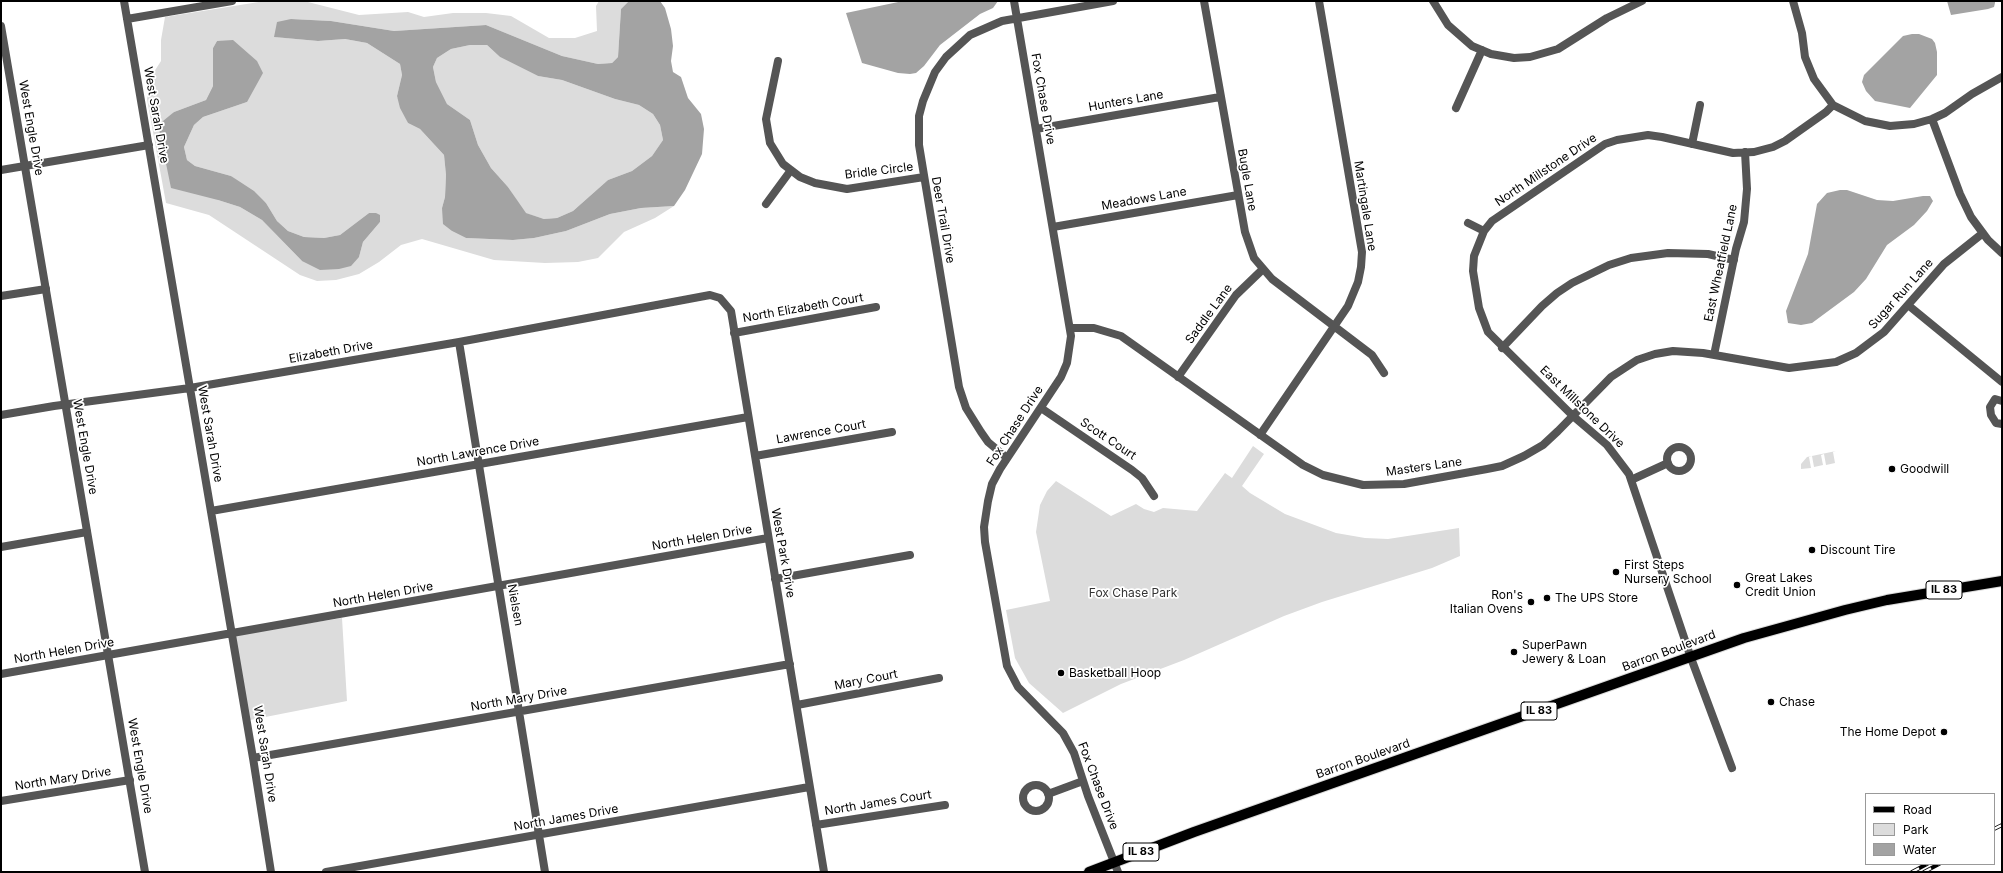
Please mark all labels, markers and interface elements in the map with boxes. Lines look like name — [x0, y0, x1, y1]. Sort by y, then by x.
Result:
street label: Fox Chase Drive — [1028, 52, 1058, 146]
street label: West Sarah Drive — [140, 66, 172, 164]
street label: West Engle Drive — [16, 79, 46, 177]
street label: Hunters Lane — [1087, 87, 1165, 115]
street label: North Millstone Drive — [1492, 131, 1600, 209]
street label: Bugle Lane — [1234, 148, 1260, 212]
street label: Bridle Circle — [844, 160, 914, 182]
street label: Martingale Lane — [1351, 160, 1379, 252]
street label: Deer Trail Drive — [928, 176, 958, 264]
street label: Meadows Lane — [1100, 184, 1188, 214]
street label: East Wheatfield Lane — [1702, 203, 1740, 323]
street label: Sugar Run Lane — [1866, 256, 1936, 332]
street label: Saddle Lane — [1183, 281, 1235, 347]
street label: North Elizabeth Court — [742, 290, 864, 326]
street label: Elizabeth Drive — [288, 338, 374, 366]
street label: East Millstone Drive — [1537, 363, 1627, 451]
street label: Fox Chase Drive — [984, 383, 1046, 469]
street label: West Sarah Drive — [194, 385, 226, 483]
street label: West Engle Drive — [70, 398, 100, 496]
street label: Scott Court — [1077, 415, 1139, 463]
street label: Lawrence Court — [775, 417, 867, 447]
street label: North Lawrence Drive — [416, 434, 540, 470]
street label: Masters Lane — [1385, 455, 1463, 479]
place label: Goodwill — [1900, 462, 1949, 476]
marker: Goodwill — [1887, 464, 1897, 474]
street label: West Park Drive — [768, 507, 798, 599]
street label: North Helen Drive — [651, 522, 753, 554]
place label: Discount Tire — [1820, 543, 1895, 557]
marker: Discount Tire — [1807, 545, 1817, 555]
place label: First Steps Nursery School — [1624, 558, 1712, 586]
marker: First Steps Nursery School — [1611, 567, 1621, 577]
place label: Great Lakes Credit Union — [1745, 571, 1816, 599]
street label: North Helen Drive — [332, 579, 434, 611]
marker: Great Lakes Credit Union — [1732, 580, 1742, 590]
road number: IL 83 — [1926, 581, 1962, 599]
street label: Nielsen — [504, 583, 526, 627]
park label: Fox Chase Park — [1089, 586, 1177, 600]
place label: Ron's Italian Ovens — [1450, 588, 1523, 616]
place label: The UPS Store — [1555, 591, 1638, 605]
marker: The UPS Store — [1542, 593, 1552, 603]
marker: Ron's Italian Ovens — [1526, 597, 1536, 607]
street label: Barron Boulevard — [1620, 627, 1718, 675]
street label: North Helen Drive — [13, 635, 115, 667]
place label: SuperPawn Jewery & Loan — [1522, 638, 1606, 666]
marker: SuperPawn Jewery & Loan — [1509, 647, 1519, 657]
place label: Basketball Hoop — [1069, 666, 1161, 680]
street label: Mary Court — [833, 667, 899, 693]
marker: Basketball Hoop — [1056, 668, 1066, 678]
street label: North Mary Drive — [470, 683, 568, 715]
place label: Chase — [1779, 695, 1815, 709]
marker: Chase — [1766, 697, 1776, 707]
road number: IL 83 — [1521, 702, 1557, 720]
street label: West Sarah Drive — [250, 705, 280, 803]
street label: West Engle Drive — [125, 717, 155, 815]
place label: The Home Depot — [1840, 725, 1936, 739]
marker: The Home Depot — [1939, 727, 1949, 737]
street label: Barron Boulevard — [1314, 736, 1412, 782]
street label: Fox Chase Drive — [1075, 740, 1121, 832]
street label: North Mary Drive — [14, 764, 112, 794]
street label: North James Court — [824, 787, 932, 819]
legend — [1865, 793, 1995, 865]
street label: North James Drive — [513, 802, 619, 834]
text: Road — [1903, 802, 1932, 817]
text: Park — [1903, 822, 1929, 837]
text: Water — [1903, 842, 1936, 857]
road number: IL 83 — [1123, 843, 1159, 861]

